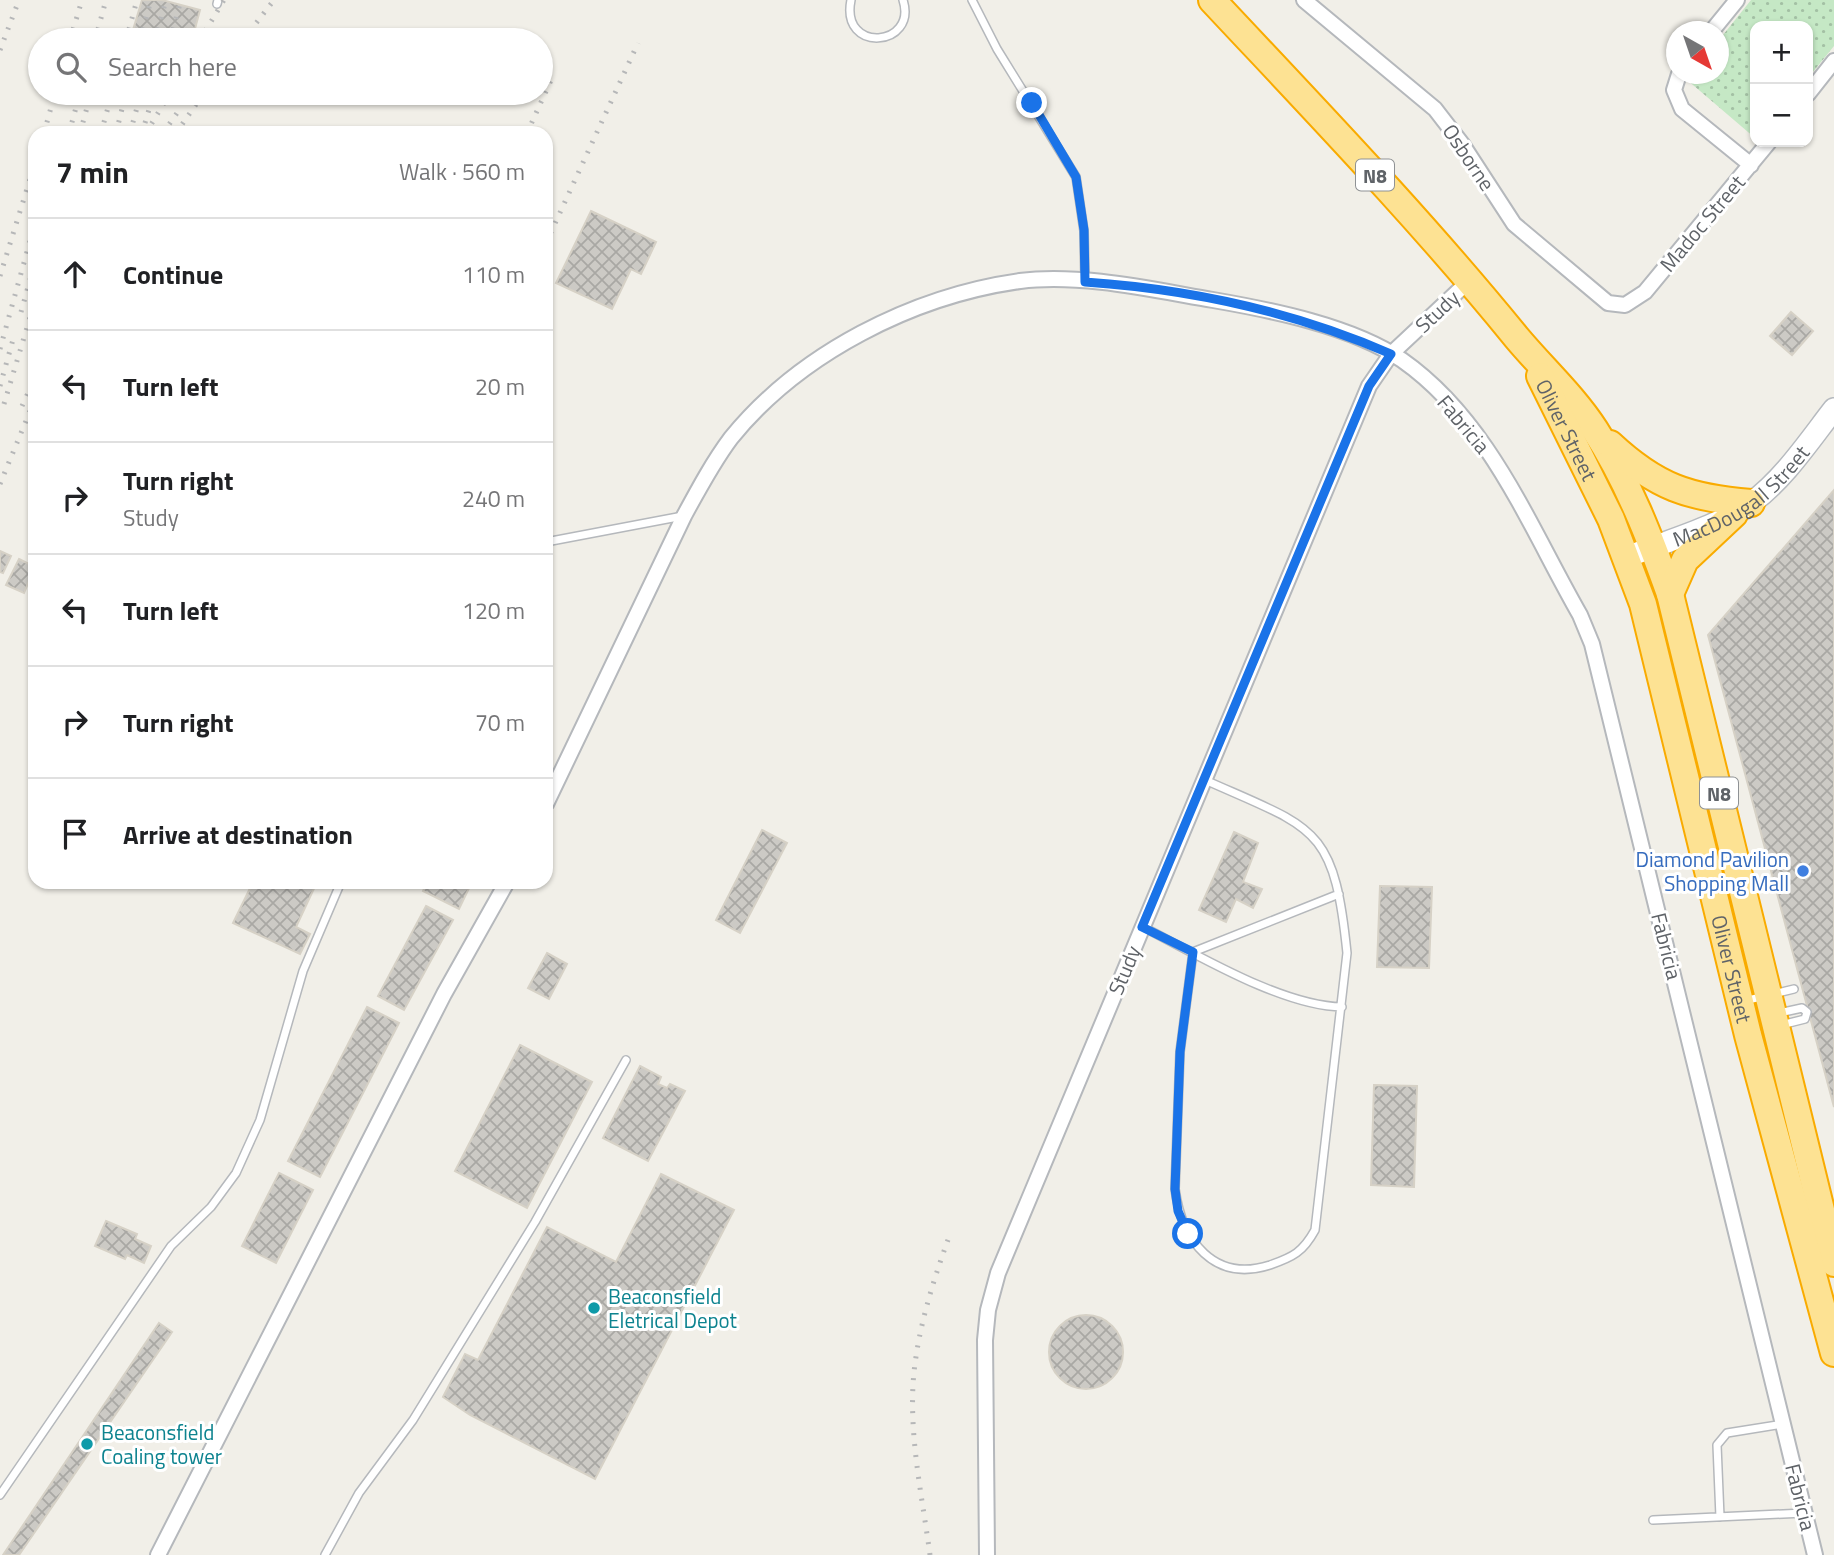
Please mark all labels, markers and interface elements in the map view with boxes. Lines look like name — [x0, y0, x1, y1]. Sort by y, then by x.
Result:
north arrow — [1666, 21, 1729, 84]
map controls — [1750, 21, 1813, 147]
button: + — [1750, 21, 1813, 84]
search box — [28, 28, 553, 105]
text: Search here — [108, 47, 237, 86]
icon: search — [52, 48, 90, 86]
button: − — [1750, 84, 1813, 147]
route end — [1016, 87, 1047, 118]
street label: Osborne — [1435, 117, 1503, 197]
text: 7 min — [56, 149, 129, 195]
text: Walk · 560 m — [399, 154, 525, 189]
road number: N8 — [1356, 160, 1394, 190]
street label: Madoc Street — [1652, 167, 1753, 279]
icon: ahead — [56, 255, 94, 293]
text: Continue — [123, 255, 223, 294]
text: 110 m — [462, 257, 525, 292]
street label: Study — [1407, 282, 1467, 340]
icon: left — [56, 367, 94, 405]
text: Turn left — [123, 367, 218, 406]
text: 20 m — [475, 369, 525, 404]
street label: Oliver Street — [1528, 373, 1606, 487]
street label: Fabricia — [1430, 388, 1498, 461]
street label: MacDougall Street — [1668, 438, 1817, 555]
text: Turn right — [123, 461, 234, 500]
icon: right — [56, 479, 94, 517]
text: 240 m — [462, 481, 525, 516]
text: Study — [123, 500, 179, 535]
icon: left — [56, 591, 94, 629]
text: Turn left — [123, 591, 218, 630]
text: 120 m — [462, 593, 525, 628]
icon: right — [56, 703, 94, 741]
text: Turn right — [123, 703, 234, 742]
text: 70 m — [475, 705, 525, 740]
road number: N8 — [1700, 778, 1738, 808]
icon: arrive — [56, 815, 94, 853]
text: Arrive at destination — [123, 815, 353, 854]
place label: Diamond Pavilion Shopping Mall — [1635, 843, 1789, 899]
marker: Diamond Pavilion Shopping Mall — [1795, 863, 1811, 879]
street label: Fabricia — [1643, 909, 1691, 983]
street label: Oliver Street — [1703, 912, 1761, 1027]
street label: Study — [1099, 940, 1149, 1000]
route start — [1172, 1218, 1203, 1249]
place label: Beaconsfield Eletrical Depot — [608, 1280, 738, 1336]
marker: Beaconsfield Eletrical Depot — [586, 1300, 602, 1316]
place label: Beaconsfield Coaling tower — [101, 1416, 222, 1472]
marker: Beaconsfield Coaling tower — [79, 1436, 95, 1452]
street label: Fabricia — [1777, 1460, 1825, 1534]

